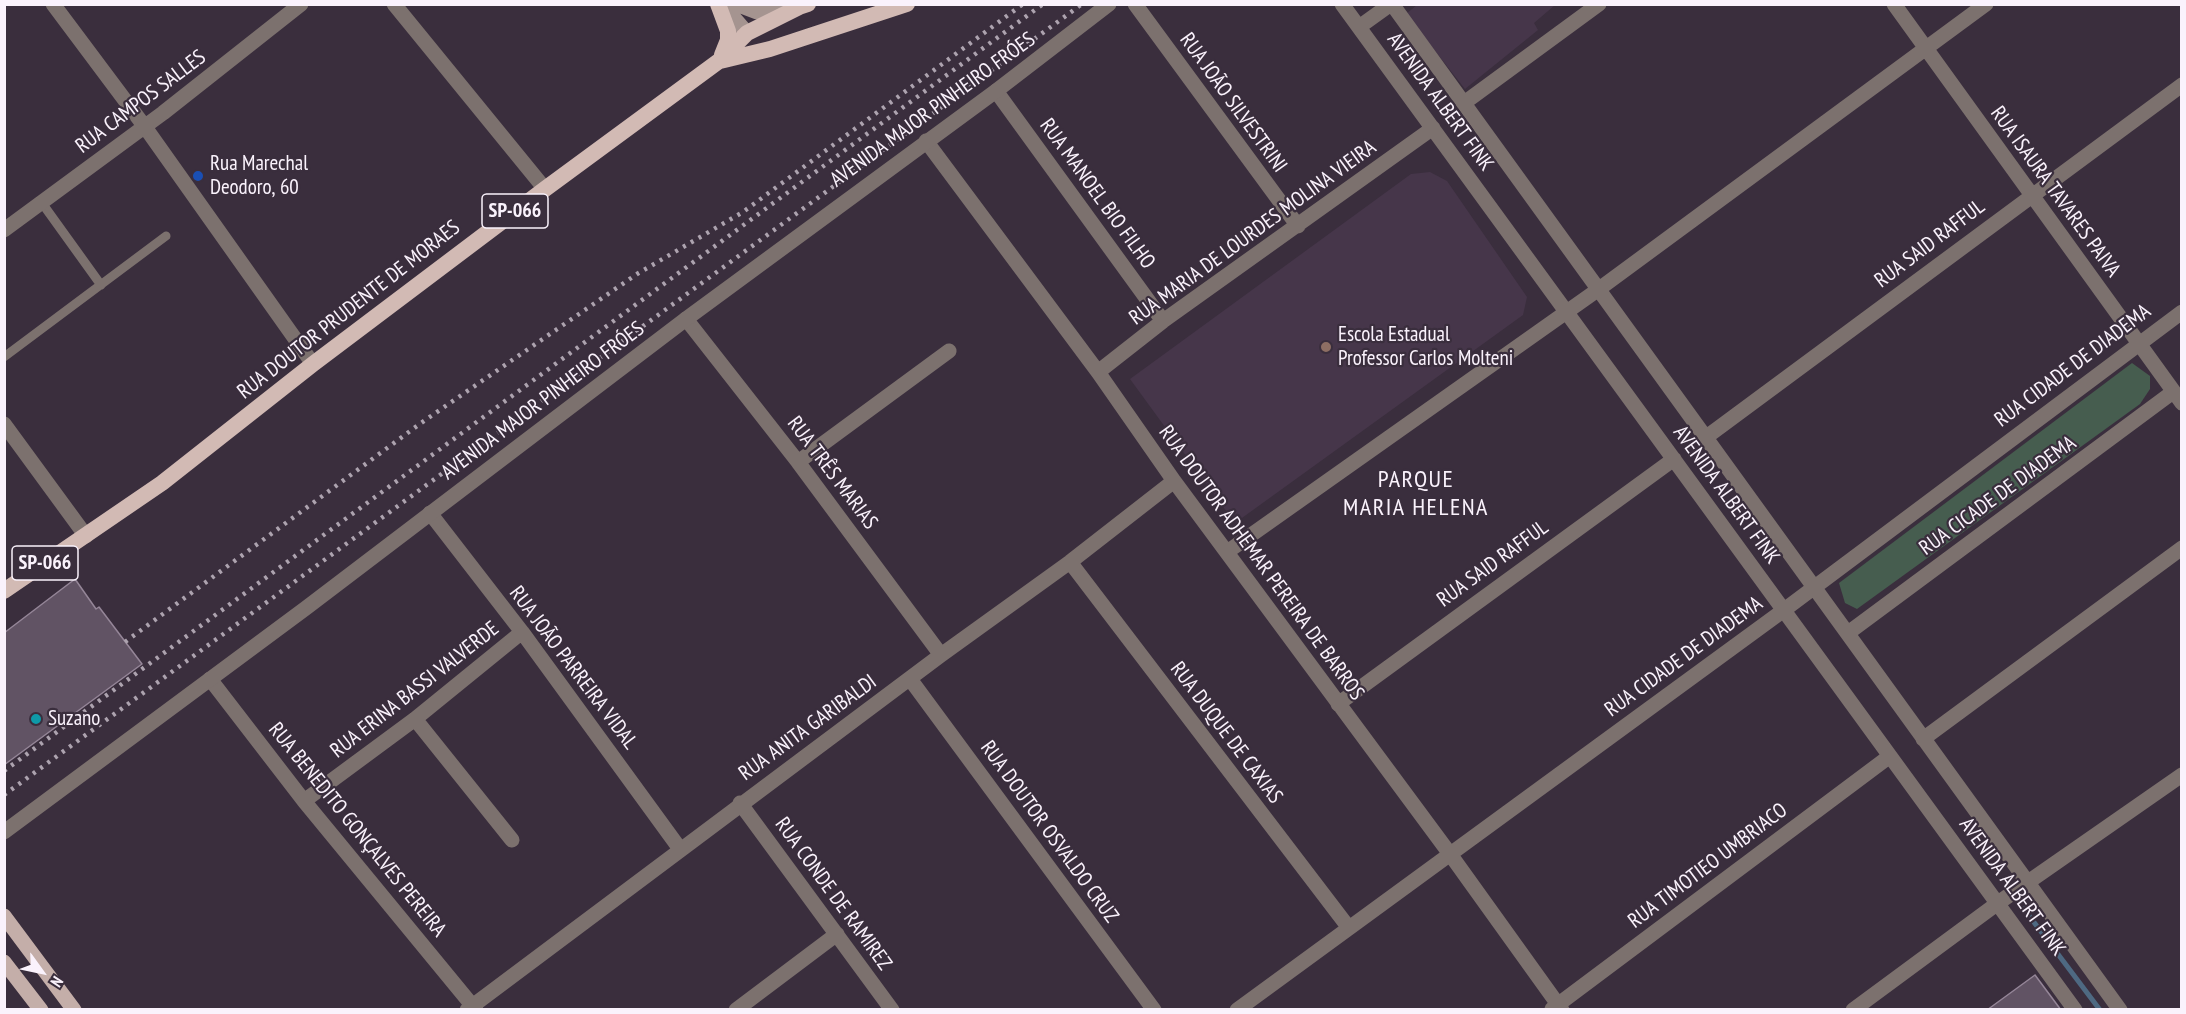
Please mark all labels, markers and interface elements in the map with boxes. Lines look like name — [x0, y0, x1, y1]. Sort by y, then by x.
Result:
street label: AVENIDA MAJOR PINHEIRO FRÓES — [826, 27, 1040, 193]
street label: RUA JOÃO SILVESTRINI — [1174, 28, 1292, 178]
street label: AVENIDA ALBERT FINK — [1381, 28, 1499, 176]
street label: RUA CAMPOS SALLES — [71, 45, 211, 159]
street label: RUA ISAURA TAVARES PAIVA — [1985, 102, 2125, 282]
street label: RUA MANOEL BIO FILHO — [1034, 114, 1160, 274]
street label: RUA MARIA DE LOURDES MOLINA VIEIRA — [1125, 135, 1381, 331]
place label: Rua Marechal Deodoro, 60 — [210, 151, 308, 201]
marker: Rua Marechal Deodoro, 60 — [191, 169, 205, 183]
road number: SP-066 — [482, 194, 548, 228]
street label: RUA SAID RAFFUL — [1870, 194, 1990, 294]
street label: RUA DOUTOR PRUDENTE DE MORAES — [233, 215, 465, 405]
street label: RUA CIDADE DE DIADEMA — [1990, 299, 2156, 433]
street label: AVENIDA MAJOR PINHEIRO FRÓES — [437, 316, 649, 486]
place label: Escola Estadual Professor Carlos Molteni — [1338, 322, 1513, 372]
marker: Escola Estadual Professor Carlos Molteni — [1319, 340, 1333, 354]
street label: RUA TRÊS MARIAS — [781, 412, 883, 534]
street label: RUA DOUTOR ADHEMAR PEREIRA DE BARROS — [1153, 421, 1369, 705]
street label: AVENIDA ALBERT FINK — [1667, 421, 1785, 569]
street label: RUA CICADE DE DIADEMA — [1915, 431, 2081, 561]
district label: PARQUE MARIA HELENA — [1343, 466, 1489, 522]
street label: RUA SAID RAFFUL — [1433, 515, 1553, 613]
road number: SP-066 — [12, 546, 78, 580]
street label: RUA JOÃO PARREIRA VIDAL — [504, 582, 642, 754]
street label: RUA CIDADE DE DIADEMA — [1600, 591, 1768, 723]
street label: RUA ERINA BASSI VALVERDE — [326, 616, 504, 764]
street label: RUA DUQUE DE CAXIAS — [1165, 657, 1287, 809]
street label: RUA ANITA GARIBALDI — [734, 670, 882, 786]
place label: Suzano — [48, 706, 100, 732]
marker: Suzano — [29, 712, 43, 726]
street label: RUA BENEDITO GONÇALVES PEREIRA — [263, 718, 451, 942]
street label: RUA DOUTOR OSVALDO CRUZ — [975, 736, 1123, 928]
street label: RUA TIMOTIEO UMBRIACO — [1624, 798, 1792, 934]
street label: RUA CONDE DE RAMIREZ — [769, 813, 897, 975]
street label: AVENIDA ALBERT FINK — [1953, 813, 2071, 961]
north arrow — [12, 942, 72, 1002]
text: N — [46, 973, 68, 991]

